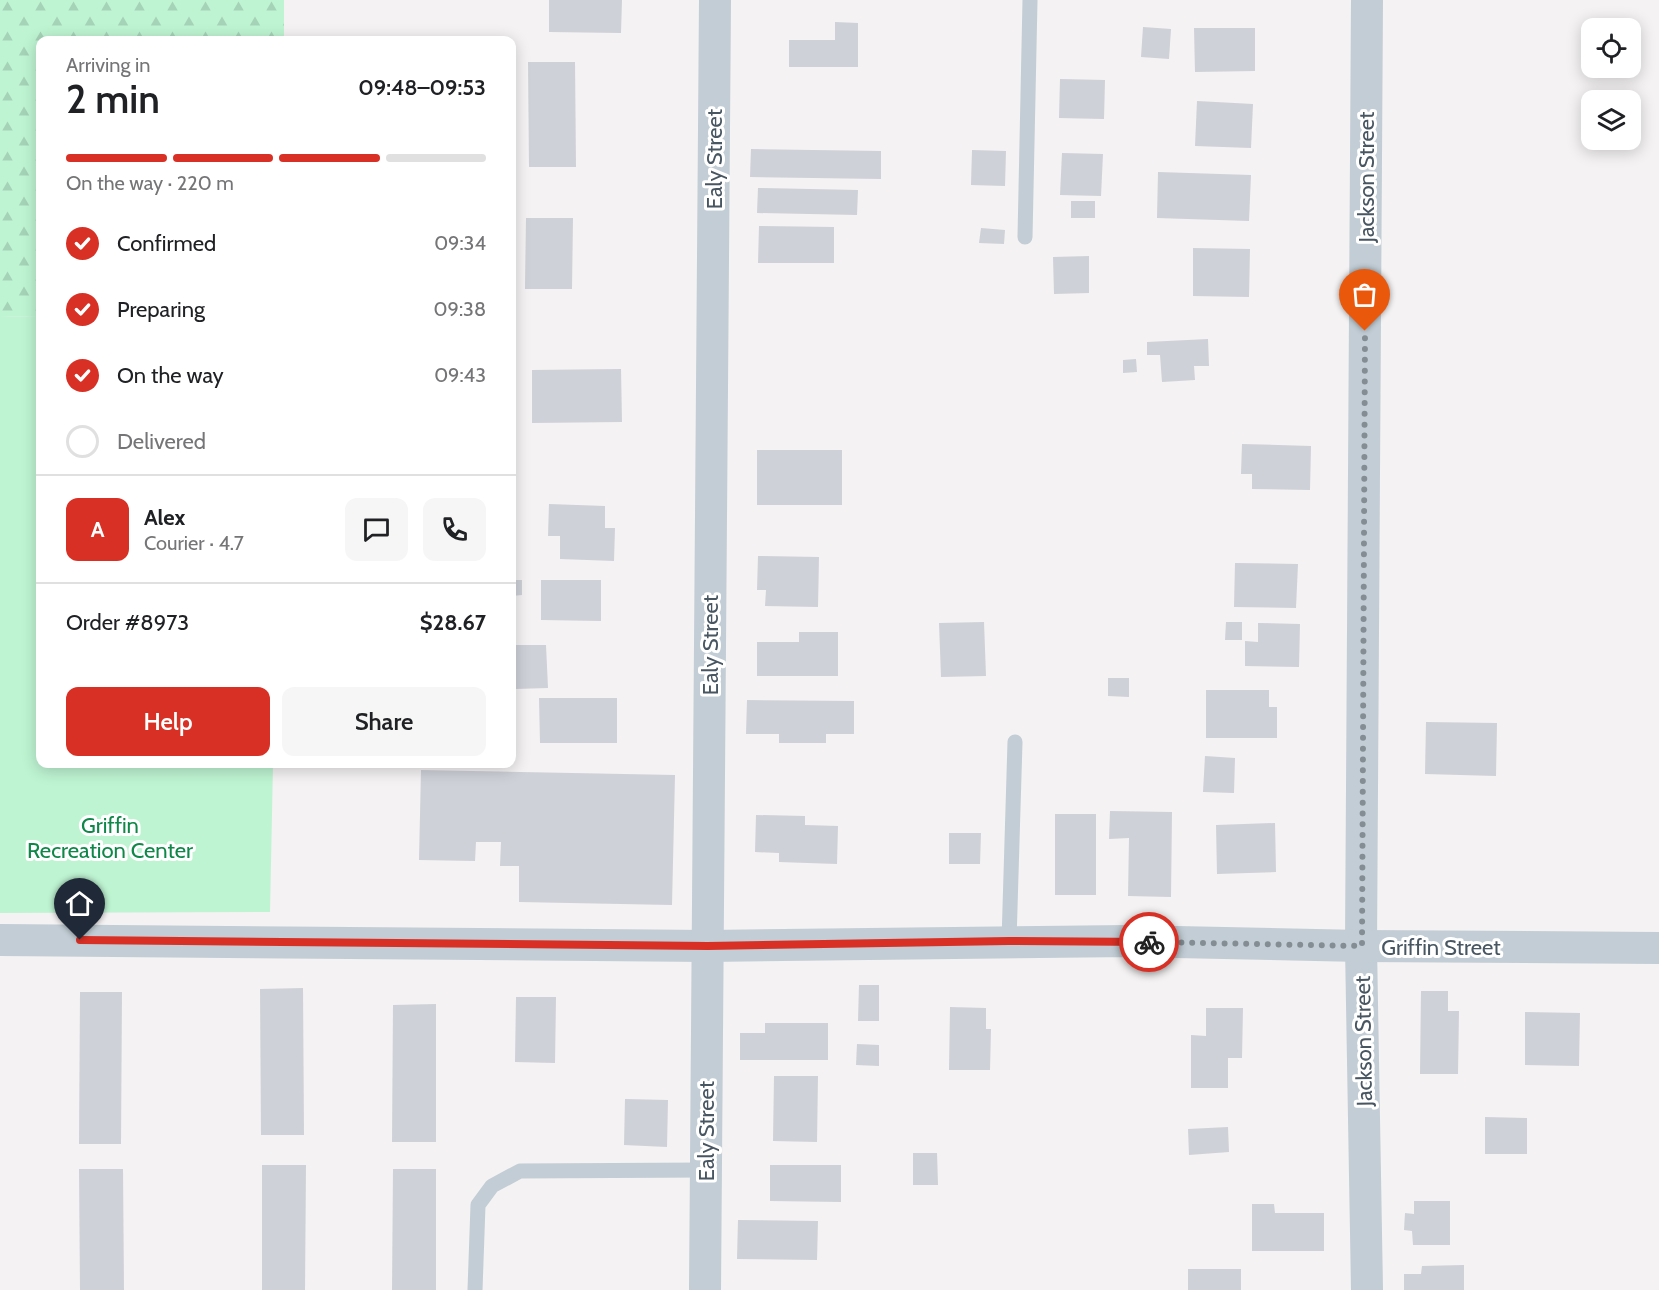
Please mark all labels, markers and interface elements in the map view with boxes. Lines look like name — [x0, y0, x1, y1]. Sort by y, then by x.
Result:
map controls — [1581, 18, 1641, 150]
button: locate — [1581, 18, 1641, 78]
text: Arriving in — [66, 53, 150, 77]
text: 09:48–09:53 — [358, 74, 486, 101]
text: 2 min — [66, 75, 160, 123]
button: layers — [1581, 90, 1641, 150]
street label: Ealy Street — [701, 108, 728, 209]
street label: Jackson Street — [1353, 111, 1380, 243]
text: On the way · 220 m — [66, 171, 234, 195]
icon: check — [66, 227, 99, 260]
text: Confirmed — [117, 230, 216, 257]
text: 09:34 — [434, 231, 486, 255]
pin — [1339, 269, 1390, 331]
icon: bag — [1348, 278, 1381, 311]
icon: check — [66, 293, 99, 326]
text: Preparing — [117, 296, 205, 323]
text: 09:38 — [434, 297, 486, 321]
icon: check — [66, 359, 99, 392]
text: On the way — [117, 362, 224, 389]
text: 09:43 — [434, 363, 486, 387]
text: Delivered — [117, 428, 206, 455]
button: chat — [345, 498, 408, 561]
button: phone — [423, 498, 486, 561]
text: Alex — [144, 504, 185, 531]
text: A — [91, 516, 104, 543]
text: Courier · 4.7 — [144, 531, 244, 555]
street label: Ealy Street — [697, 594, 724, 695]
text: Order #8973 — [66, 609, 189, 636]
text: $28.67 — [420, 609, 486, 636]
button: Help — [66, 687, 270, 756]
button: Share — [282, 687, 486, 756]
park label: Griffin Recreation Center — [27, 812, 193, 864]
pin — [54, 878, 105, 940]
icon: home — [63, 887, 96, 920]
courier — [1119, 912, 1179, 972]
icon: bike — [1133, 926, 1166, 959]
street label: Griffin Street — [1381, 934, 1501, 961]
street label: Jackson Street — [1349, 975, 1378, 1108]
street label: Ealy Street — [693, 1080, 720, 1181]

